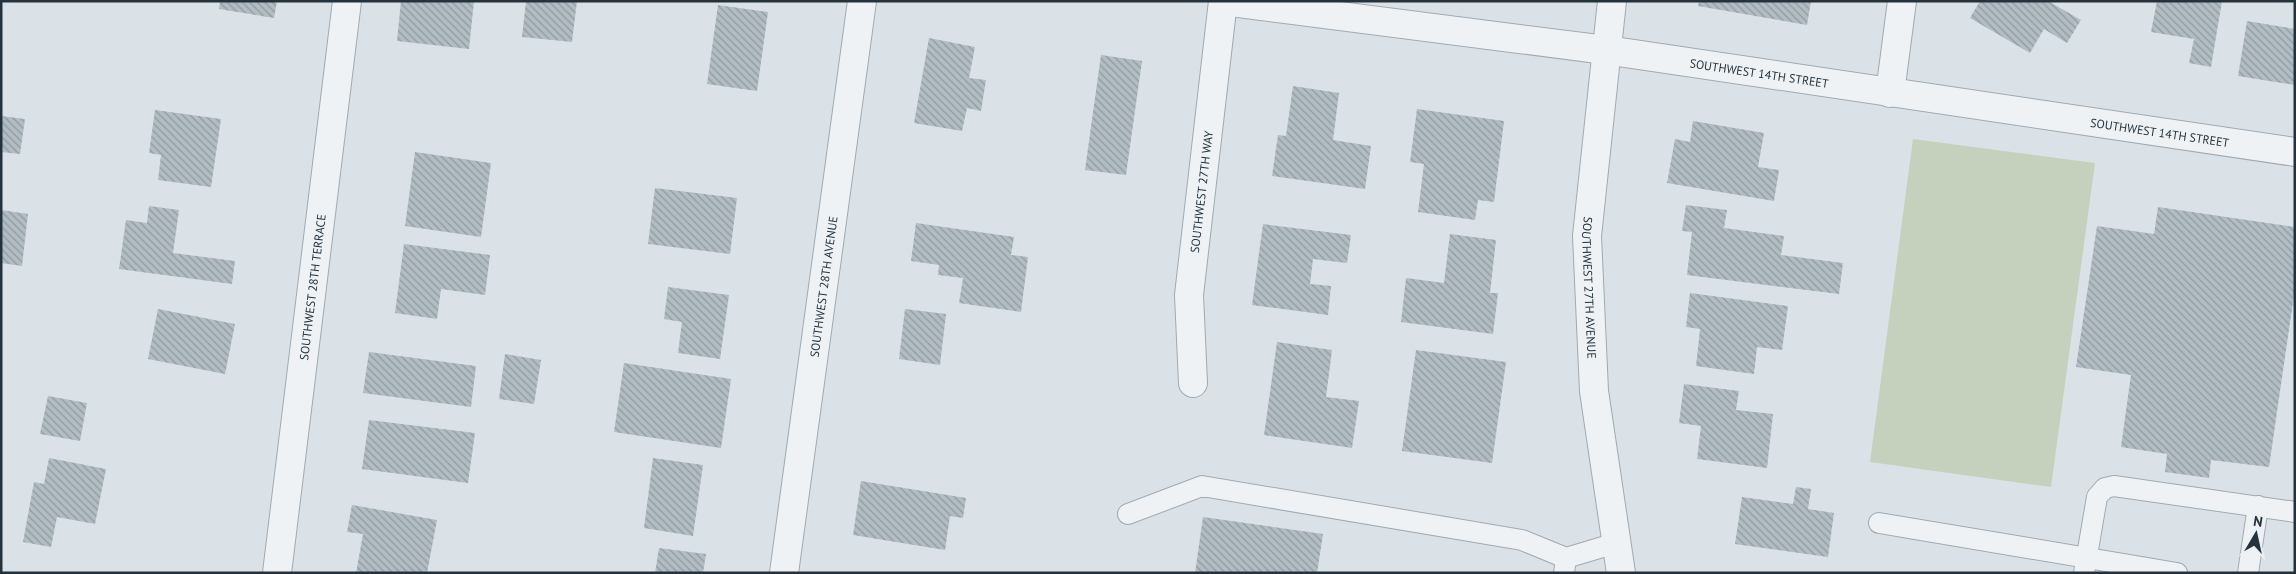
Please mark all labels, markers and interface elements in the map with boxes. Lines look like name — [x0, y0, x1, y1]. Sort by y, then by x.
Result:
street label: SOUTHWEST 14TH STREET — [1689, 55, 1830, 90]
street label: SOUTHWEST 14TH STREET — [2089, 114, 2231, 150]
street label: SOUTHWEST 27TH WAY — [1186, 130, 1215, 254]
street label: SOUTHWEST 28TH TERRACE — [296, 213, 328, 361]
street label: SOUTHWEST 28TH AVENUE — [806, 215, 840, 358]
street label: SOUTHWEST 27TH AVENUE — [1579, 216, 1600, 359]
north arrow — [2231, 509, 2281, 559]
text: N — [2252, 512, 2264, 531]

